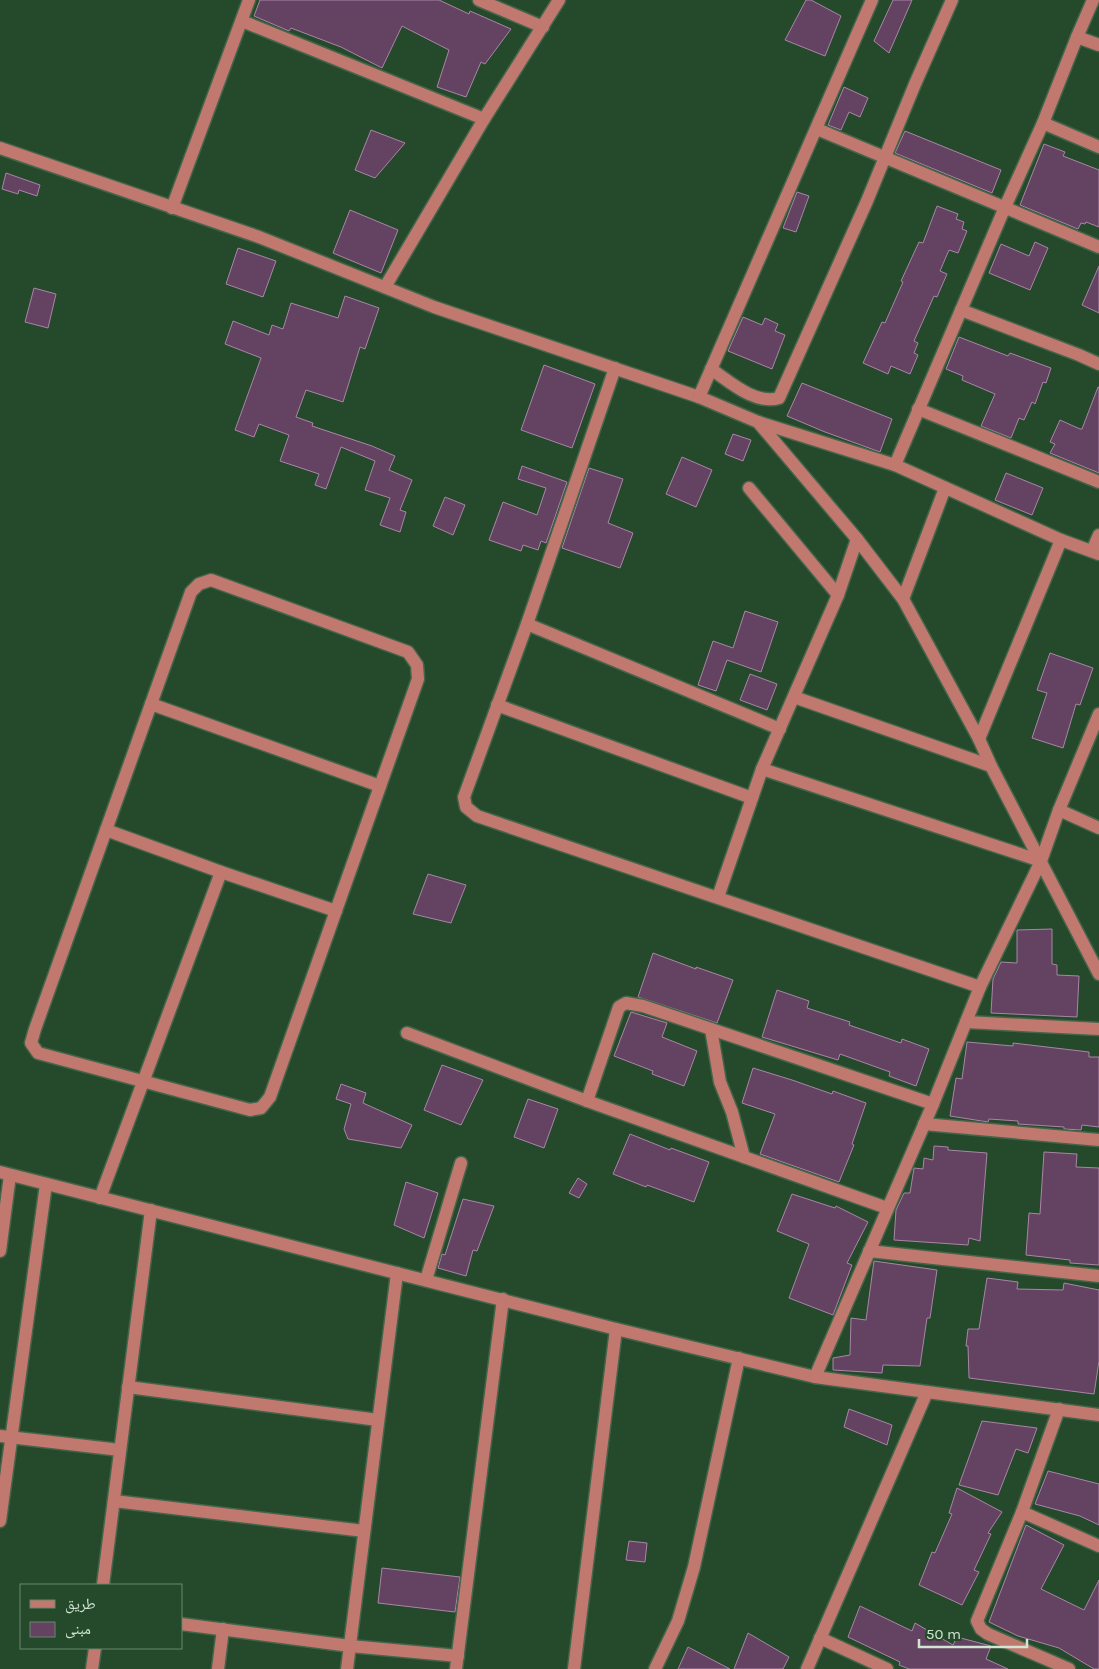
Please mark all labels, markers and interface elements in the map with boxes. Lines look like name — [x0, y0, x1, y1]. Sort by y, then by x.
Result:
legend — [20, 1584, 182, 1649]
text: طريق — [65, 1595, 96, 1614]
scale bar — [919, 1616, 1026, 1648]
text: مبنى — [65, 1620, 91, 1639]
text: 50 m — [926, 1625, 961, 1643]

